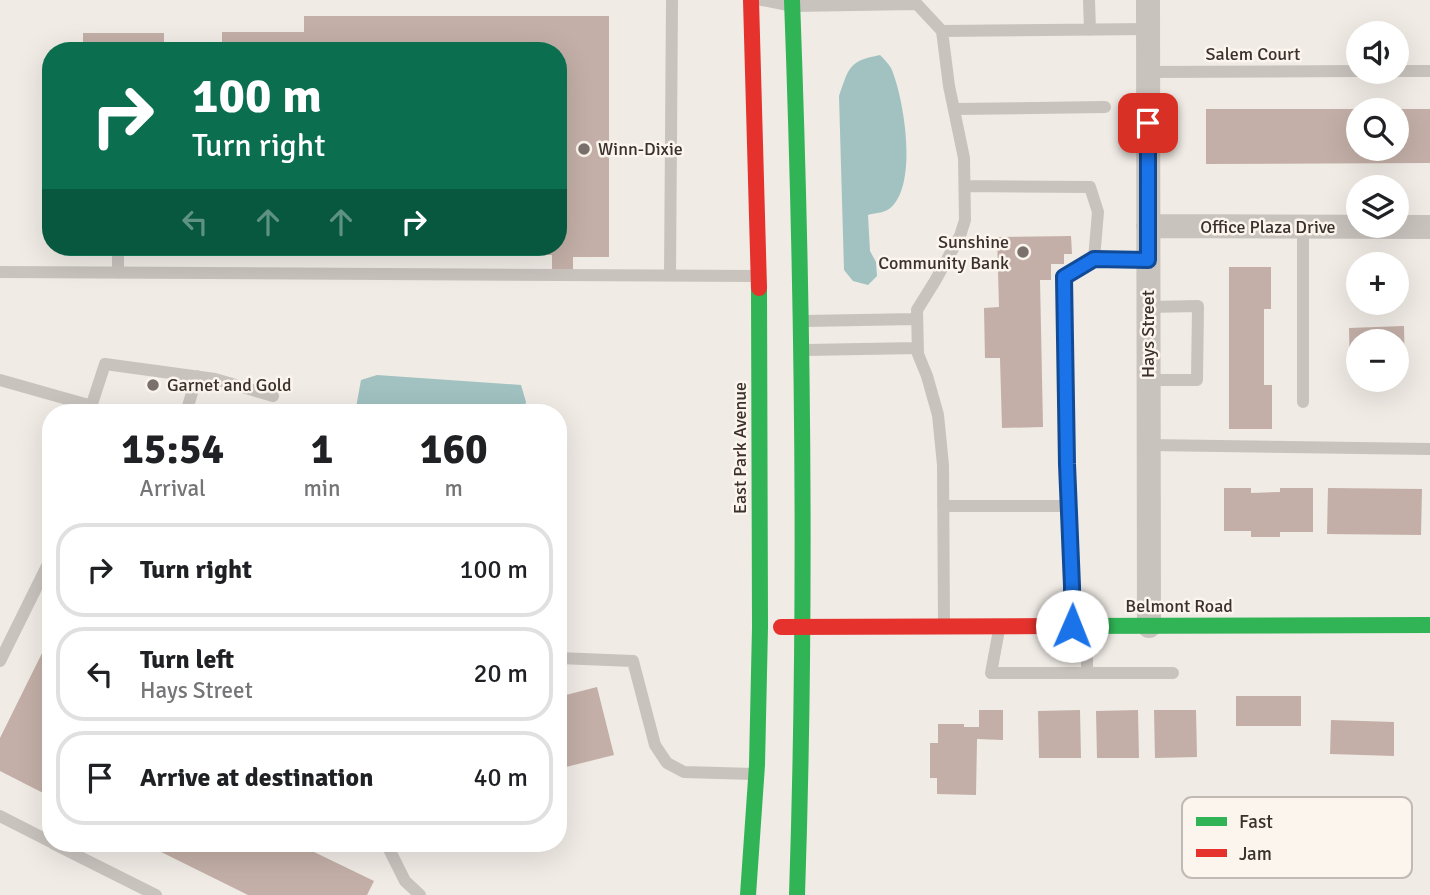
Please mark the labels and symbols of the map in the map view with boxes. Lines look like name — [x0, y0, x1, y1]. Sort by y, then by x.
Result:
street label: Salem Court — [1206, 43, 1300, 65]
pin — [1118, 93, 1178, 153]
place label: Winn-Dixie — [598, 138, 683, 160]
marker: Winn-Dixie — [576, 141, 592, 157]
street label: Office Plaza Drive — [1200, 216, 1336, 238]
place label: Sunshine Community Bank — [878, 231, 1009, 274]
marker: Sunshine Community Bank — [1015, 244, 1031, 260]
street label: Hays Street — [1137, 290, 1159, 378]
place label: Garnet and Gold — [167, 374, 292, 396]
marker: Garnet and Gold — [145, 377, 161, 393]
street label: East Park Avenue — [729, 382, 751, 514]
position arrow — [1035, 589, 1109, 663]
street label: Belmont Road — [1125, 595, 1233, 617]
legend — [1182, 797, 1412, 878]
text: Fast — [1239, 810, 1273, 834]
text: Jam — [1239, 842, 1272, 866]

